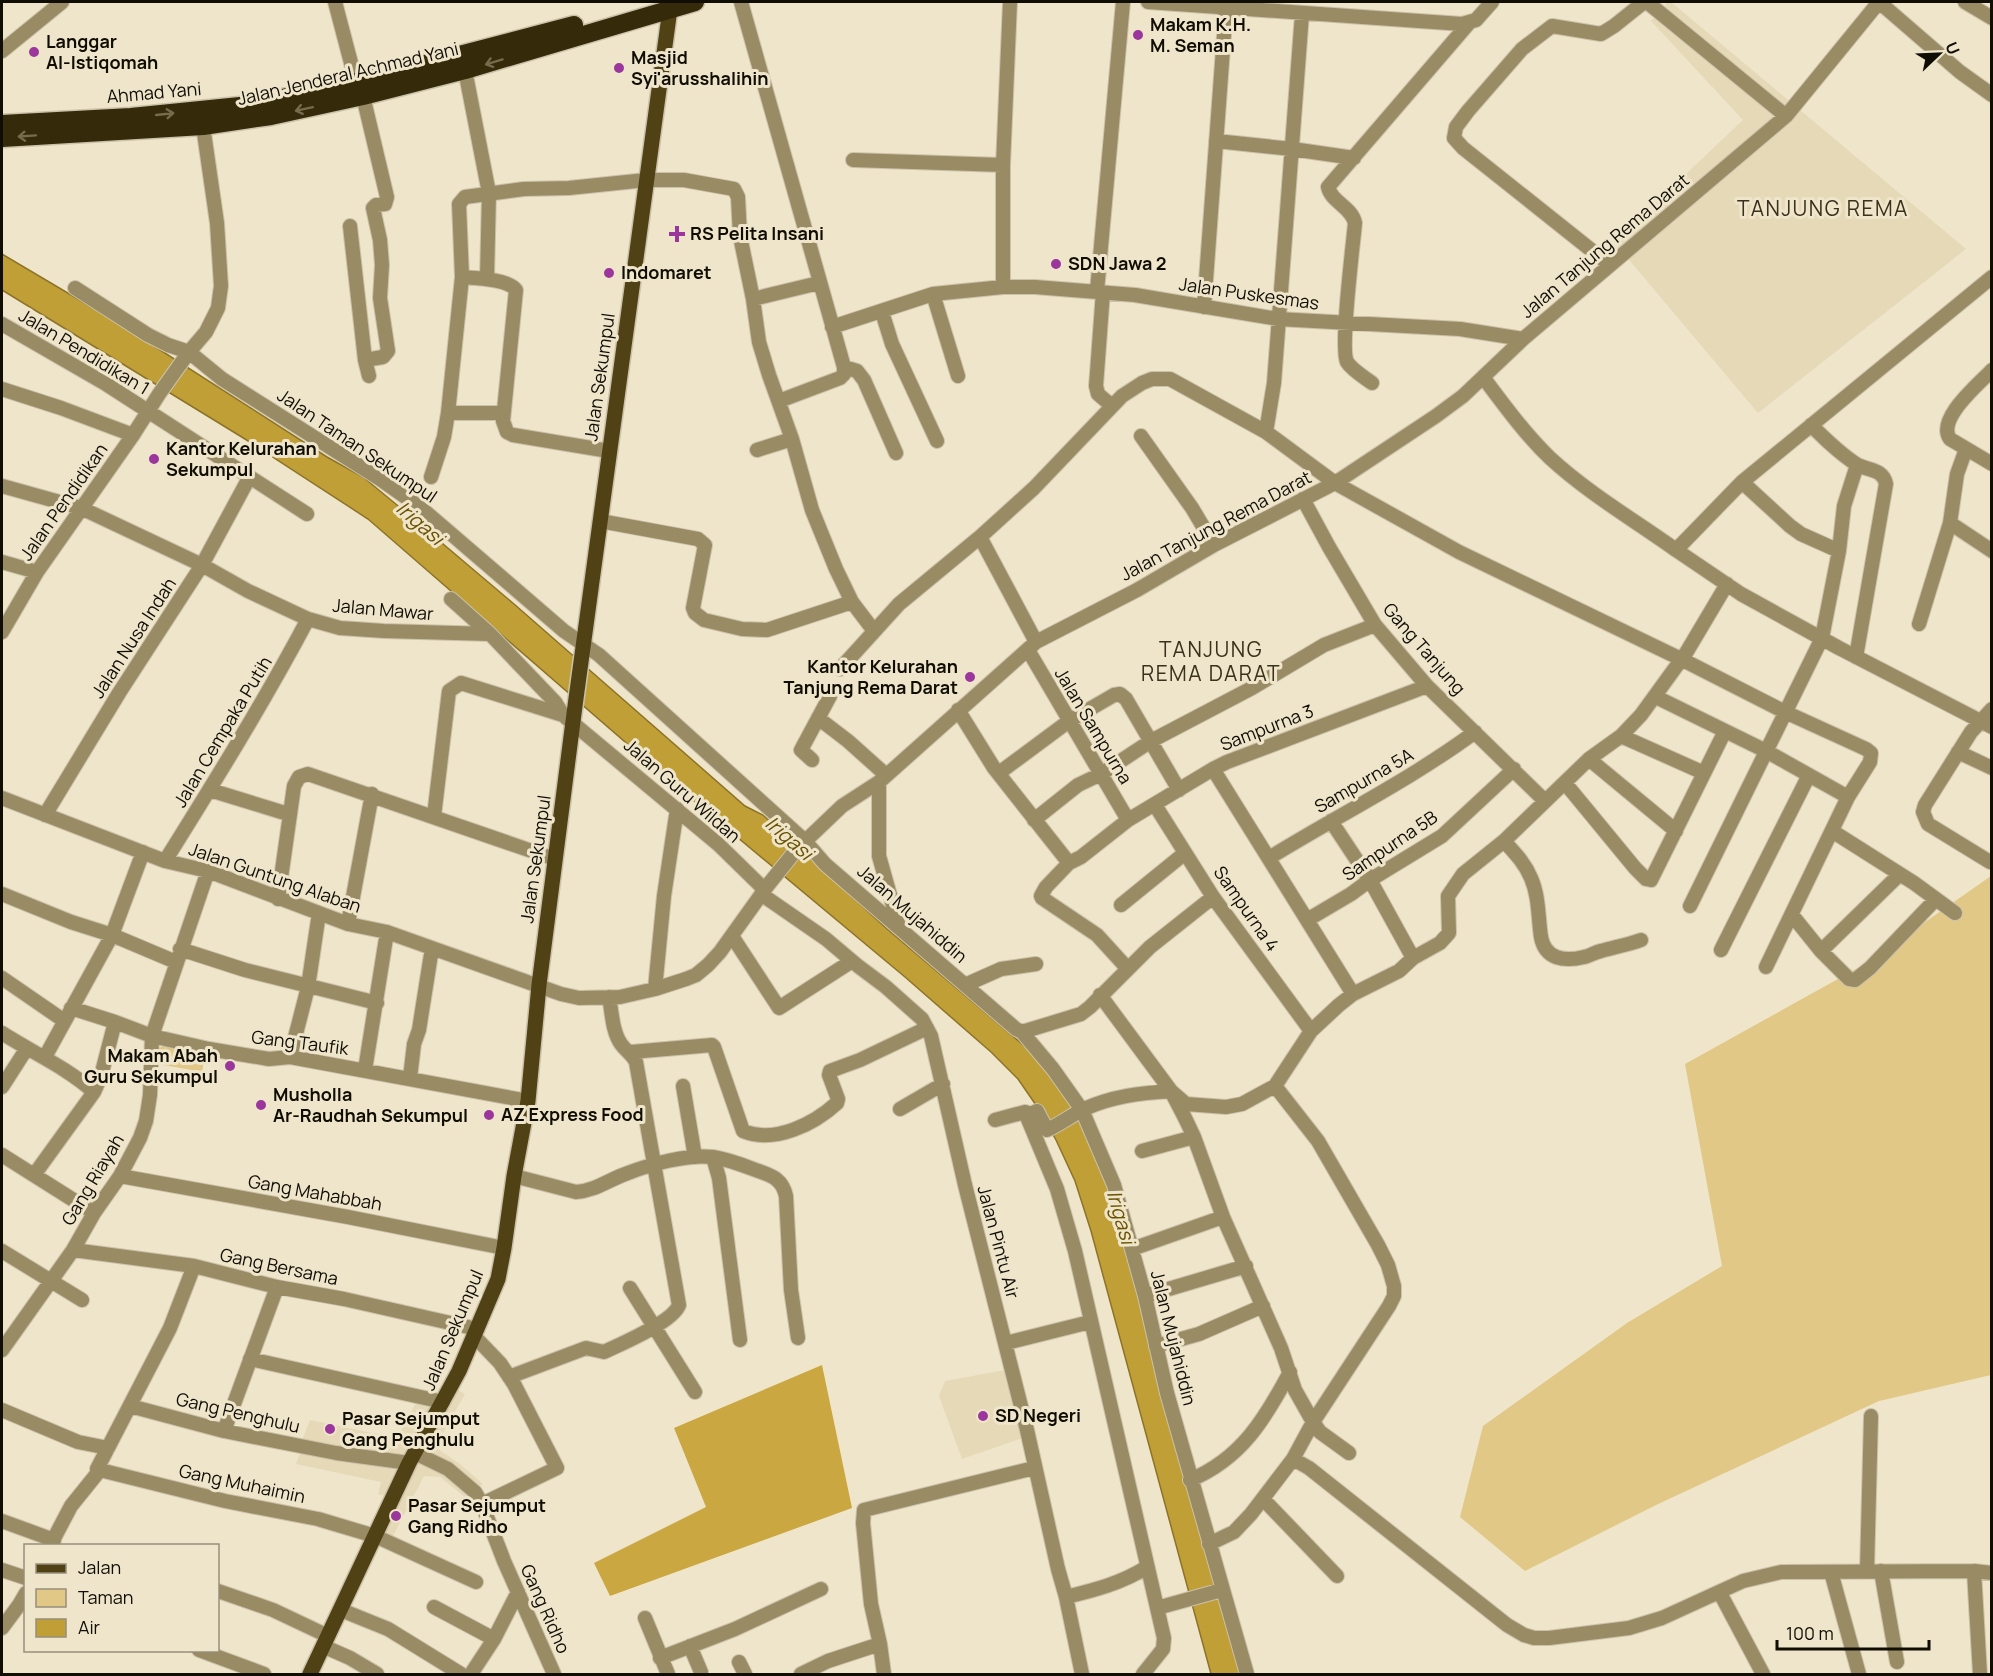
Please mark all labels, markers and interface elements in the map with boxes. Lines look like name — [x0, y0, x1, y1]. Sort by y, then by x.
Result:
place label: Makam K.H. M. Seman — [1150, 12, 1251, 57]
north arrow — [1909, 24, 1969, 84]
marker: Makam K.H. M. Seman — [1131, 28, 1145, 42]
place label: Langgar Al-Istiqomah — [46, 29, 158, 74]
street label: Jalan Jenderal Achmad Yani — [235, 36, 461, 110]
text: U — [1940, 39, 1965, 58]
marker: Langgar Al-Istiqomah — [27, 45, 41, 59]
place label: Masjid Syi'arusshalihin — [631, 45, 769, 90]
one-way arrow — [484, 57, 503, 68]
marker: Masjid Syi'arusshalihin — [612, 61, 626, 75]
street label: Ahmad Yani — [106, 76, 202, 108]
one-way arrow — [295, 104, 315, 115]
one-way arrow — [154, 108, 174, 119]
one-way arrow — [18, 131, 38, 142]
street label: Jalan Tanjung Rema Darat — [1515, 168, 1694, 323]
district label: TANJUNG REMA — [1737, 194, 1909, 222]
place label: RS Pelita Insani — [690, 221, 824, 245]
marker: RS Pelita Insani — [668, 225, 686, 243]
place label: SDN Jawa 2 — [1068, 251, 1167, 275]
marker: SDN Jawa 2 — [1049, 257, 1063, 271]
place label: Indomaret — [621, 260, 712, 284]
marker: Indomaret — [602, 266, 616, 280]
street label: Jalan Puskesmas — [1178, 271, 1321, 315]
street label: Jalan Pendidikan 1 — [15, 303, 154, 400]
street label: Jalan Sekumpul — [578, 311, 620, 442]
street label: Jalan Taman Sekumpul — [273, 383, 442, 508]
place label: Kantor Kelurahan Sekumpul — [166, 436, 317, 481]
street label: Jalan Pendidikan — [14, 438, 113, 565]
marker: Kantor Kelurahan Sekumpul — [147, 452, 161, 466]
street label: Jalan Tanjung Rema Darat — [1116, 465, 1315, 586]
water label: Irigasi — [391, 495, 452, 552]
street label: Jalan Nusa Indah — [85, 573, 181, 702]
street label: Jalan Mawar — [332, 593, 435, 625]
street label: Gang Tanjung — [1378, 597, 1471, 699]
district label: TANJUNG REMA DARAT — [1141, 635, 1281, 687]
street label: Jalan Cempaka Putih — [168, 652, 277, 811]
place label: Kantor Kelurahan Tanjung Rema Darat — [784, 654, 958, 699]
street label: Jalan Sampurna — [1050, 663, 1138, 788]
marker: Kantor Kelurahan Tanjung Rema Darat — [963, 670, 977, 684]
street label: Sampurna 3 — [1216, 698, 1317, 756]
street label: Jalan Guru Wildan — [619, 733, 746, 848]
street label: Sampurna 5A — [1310, 742, 1418, 818]
street label: Jalan Sekumpul — [514, 793, 556, 924]
street label: Sampurna 5B — [1337, 804, 1442, 886]
water label: Irigasi — [760, 810, 821, 867]
street label: Jalan Guntung Alaban — [186, 836, 365, 918]
street label: Jalan Mujahiddin — [853, 859, 973, 968]
street label: Sampurna 4 — [1209, 861, 1285, 956]
street label: Gang Taufik — [250, 1024, 351, 1060]
place label: Makam Abah Guru Sekumpul — [84, 1043, 218, 1088]
marker: Makam Abah Guru Sekumpul — [223, 1059, 237, 1073]
place label: Musholla Ar-Raudhah Sekumpul — [273, 1082, 468, 1127]
marker: Musholla Ar-Raudhah Sekumpul — [254, 1098, 268, 1112]
place label: AZ Express Food — [501, 1102, 644, 1126]
marker: AZ Express Food — [482, 1108, 496, 1122]
street label: Gang Riayah — [55, 1129, 129, 1230]
street label: Gang Mahabbah — [246, 1168, 384, 1216]
street label: Jalan Pintu Air — [972, 1183, 1026, 1301]
water label: Irigasi — [1101, 1187, 1143, 1249]
street label: Gang Bersama — [218, 1242, 340, 1290]
street label: Jalan Sekumpul — [416, 1266, 488, 1394]
street label: Jalan Mujahiddin — [1146, 1268, 1202, 1408]
street label: Gang Penghulu — [174, 1386, 302, 1438]
place label: SD Negeri — [995, 1403, 1081, 1427]
place label: Pasar Sejumput Gang Penghulu — [342, 1406, 480, 1451]
marker: SD Negeri — [976, 1409, 990, 1423]
marker: Pasar Sejumput Gang Penghulu — [323, 1422, 337, 1436]
street label: Gang Muhaimin — [177, 1458, 308, 1508]
place label: Pasar Sejumput Gang Ridho — [408, 1493, 546, 1538]
marker: Pasar Sejumput Gang Ridho — [389, 1509, 403, 1523]
legend — [24, 1544, 219, 1652]
text: Jalan — [78, 1555, 121, 1579]
street label: Gang Ridho — [516, 1560, 576, 1657]
text: Taman — [78, 1585, 133, 1609]
scale bar — [1777, 1613, 1928, 1651]
text: Air — [78, 1615, 101, 1639]
text: 100 m — [1786, 1621, 1834, 1645]

